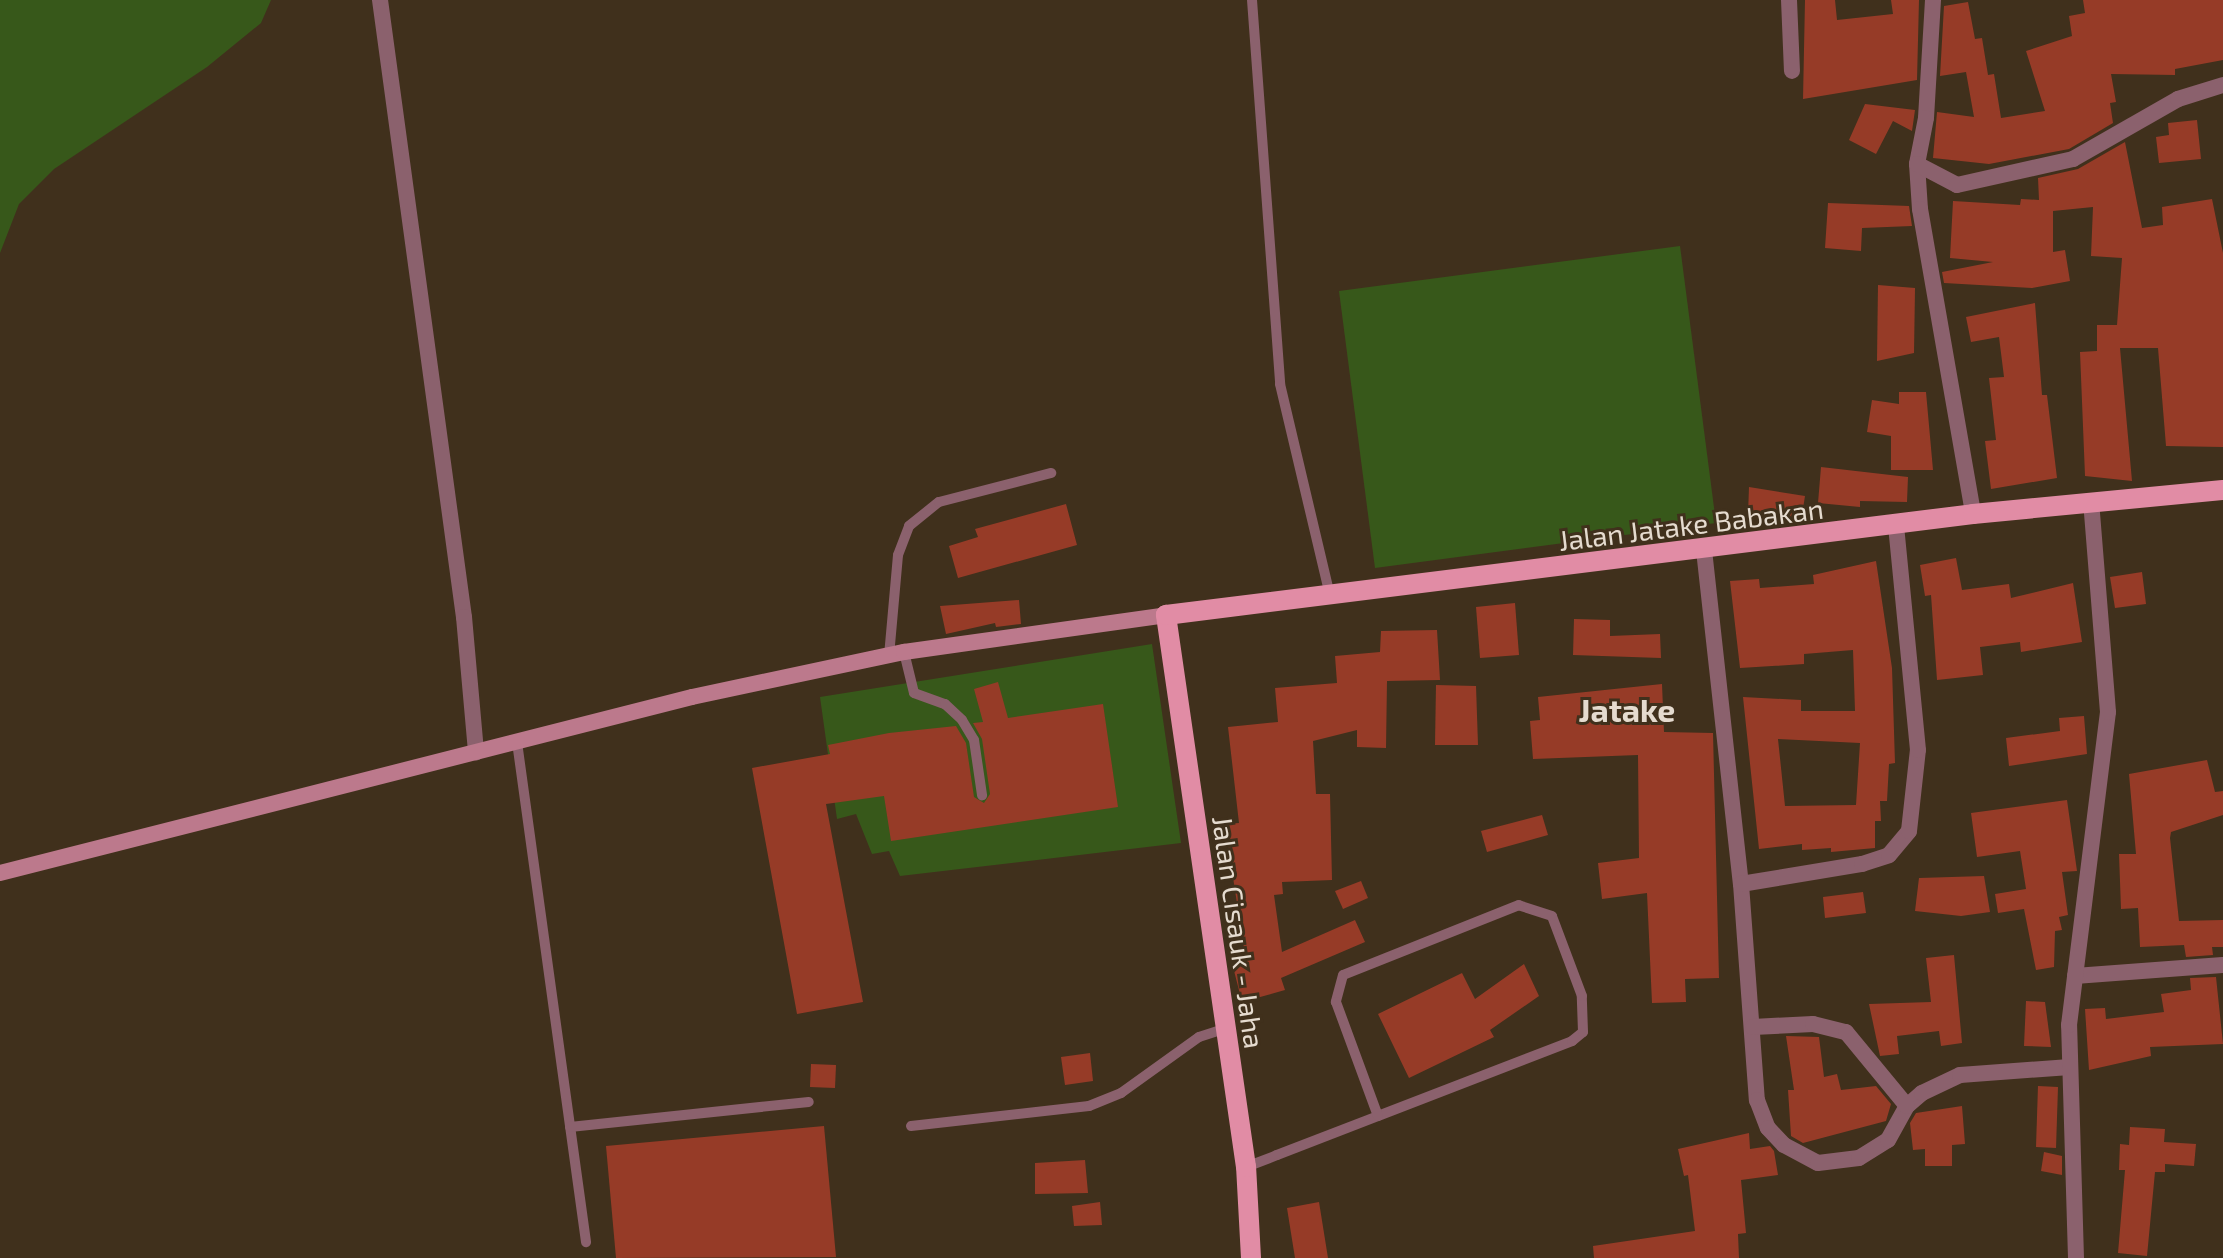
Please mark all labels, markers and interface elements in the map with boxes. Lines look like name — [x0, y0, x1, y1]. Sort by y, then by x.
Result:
street label: Jalan Jatake Babakan — [1556, 491, 1826, 557]
district label: Jatake — [1579, 690, 1675, 728]
street label: Jalan Cisauk - Jaha — [1206, 813, 1272, 1051]

